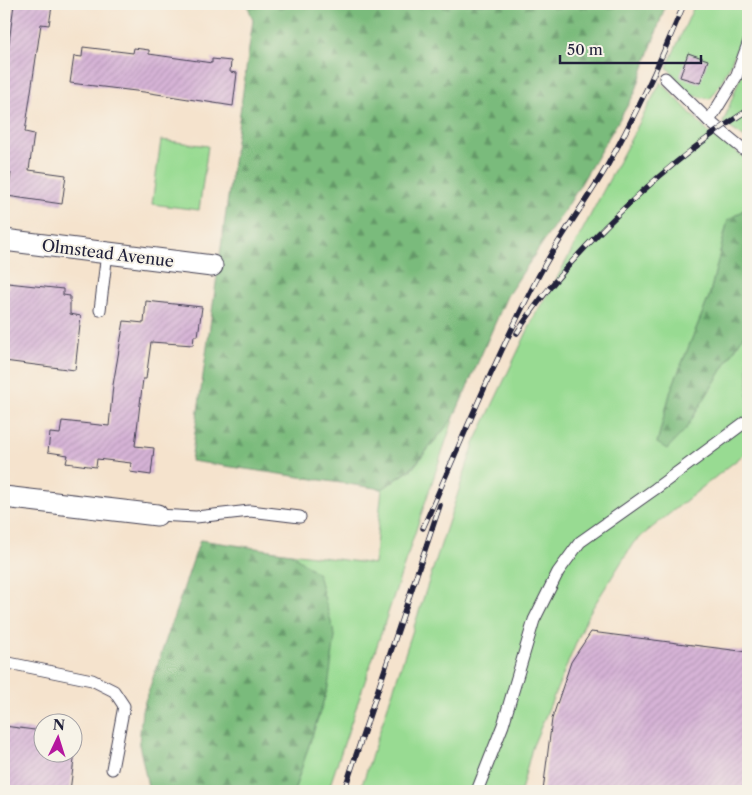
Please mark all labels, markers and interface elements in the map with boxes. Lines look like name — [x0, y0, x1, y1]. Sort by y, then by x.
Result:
scale bar — [560, 32, 701, 64]
text: 50 m — [567, 40, 603, 59]
street label: Olmstead Avenue — [41, 235, 175, 271]
north arrow — [32, 712, 82, 762]
text: N — [52, 716, 66, 734]

